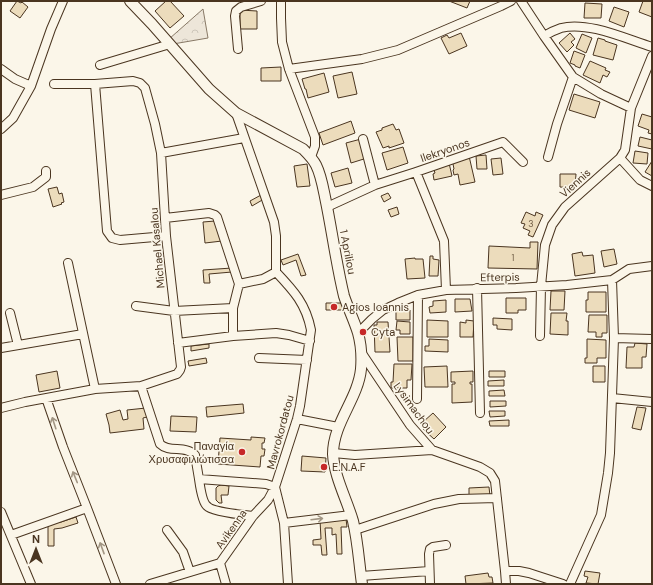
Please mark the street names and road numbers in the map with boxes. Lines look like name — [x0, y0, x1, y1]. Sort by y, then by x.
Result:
street label: Ilekryonos — [418, 135, 472, 165]
street label: Viennis — [557, 165, 593, 201]
street label: Michael Kasalou — [146, 207, 168, 289]
street label: 1 Apriliou — [337, 228, 359, 276]
street label: Efterpis — [480, 270, 520, 284]
street label: Lysimachou — [391, 379, 437, 437]
street label: Mavrokordatou — [263, 393, 297, 471]
street label: Avikenna — [212, 506, 250, 552]

